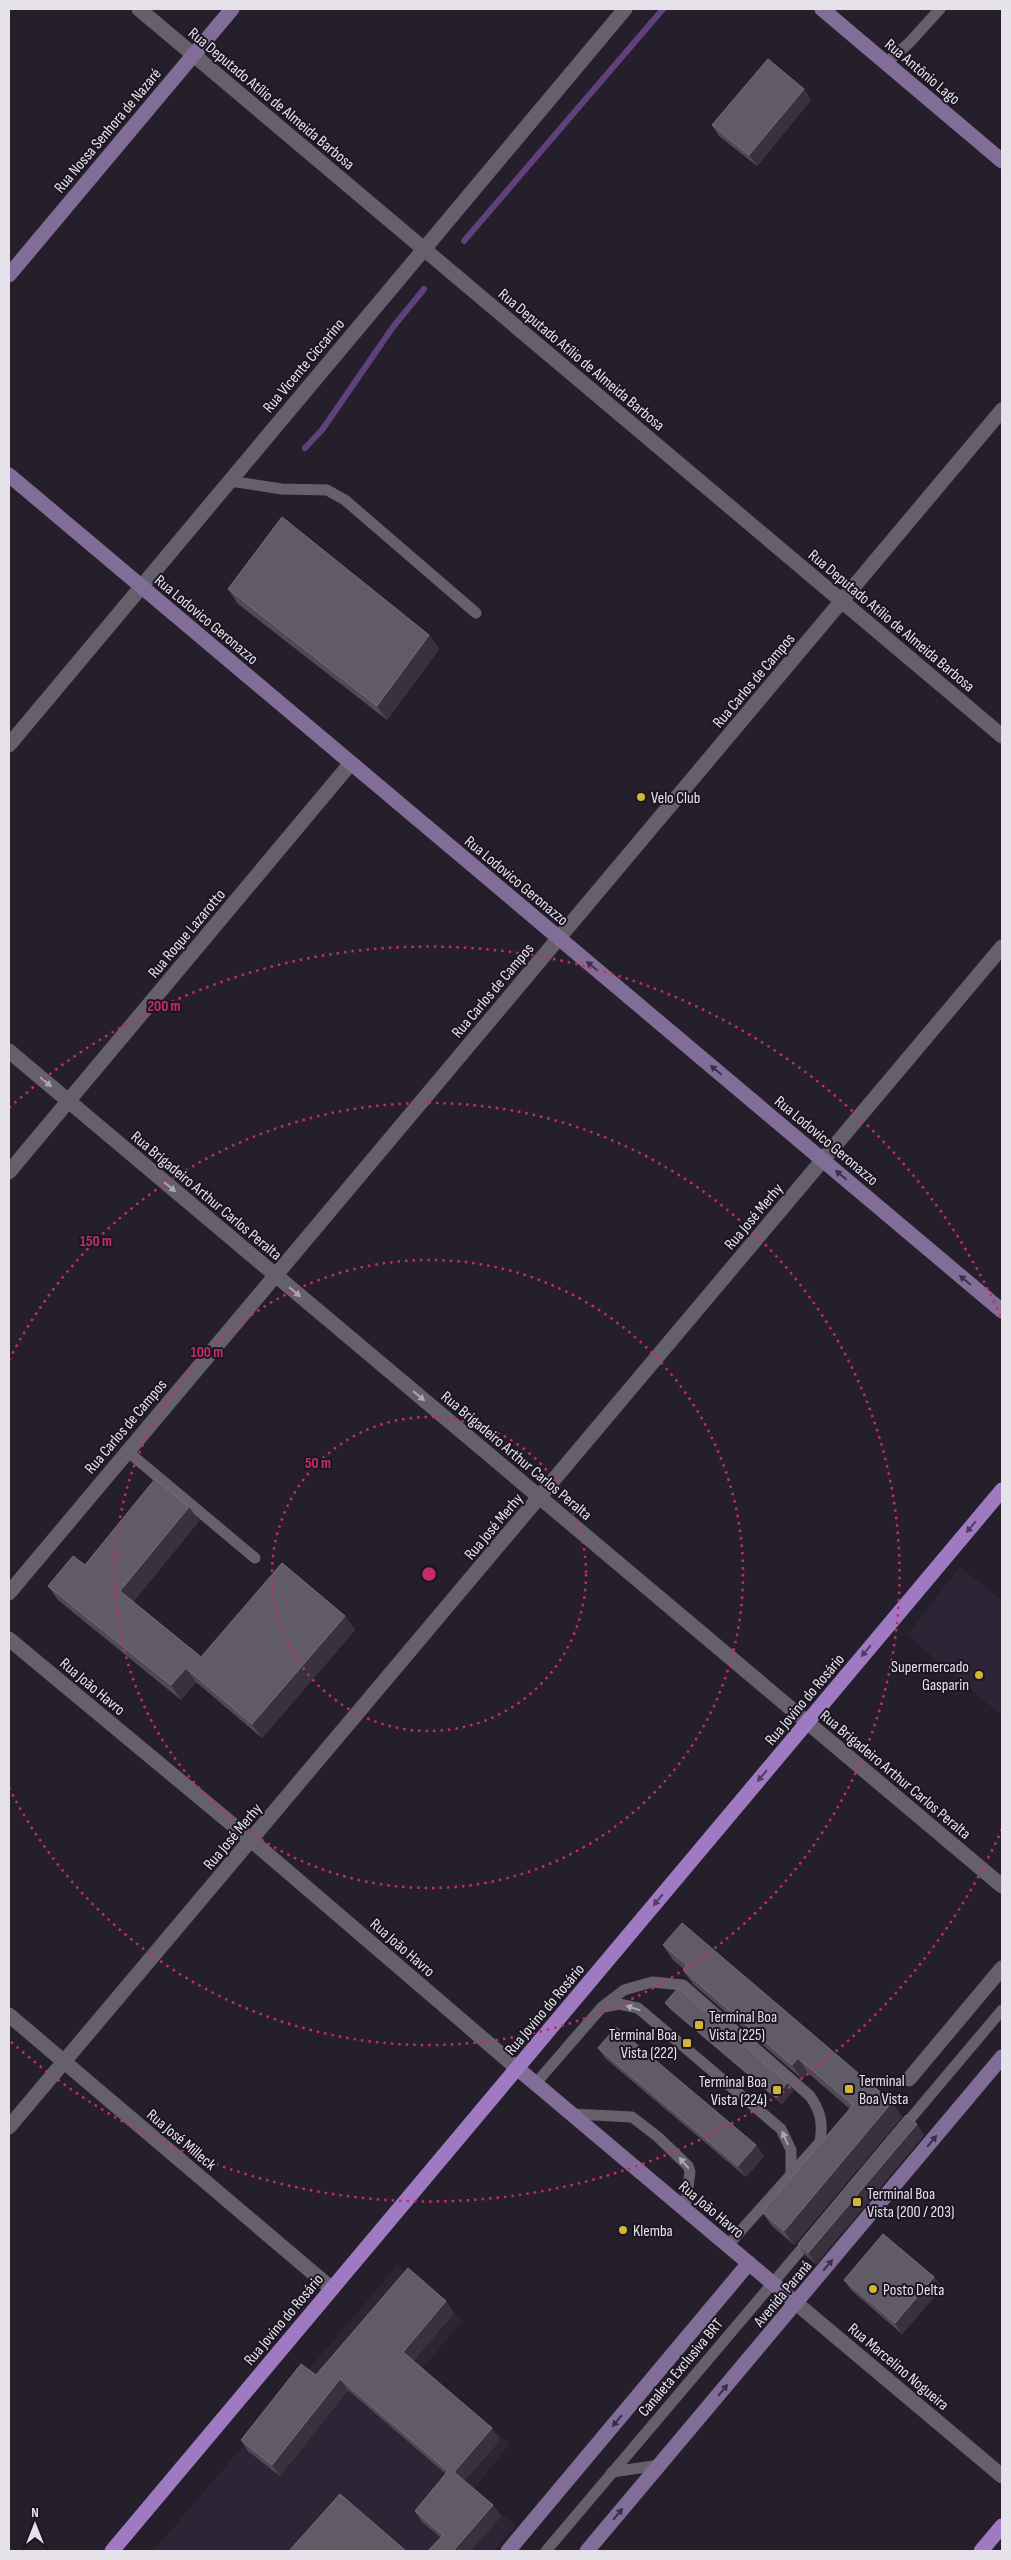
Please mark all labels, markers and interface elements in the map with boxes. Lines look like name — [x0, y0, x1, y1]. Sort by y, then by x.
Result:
street label: Rua Deputado Atílio de Almeida Barbosa — [184, 24, 358, 174]
street label: Rua Antônio Lago — [881, 35, 964, 109]
street label: Rua Nossa Senhora de Nazaré — [50, 65, 166, 197]
street label: Rua Deputado Atílio de Almeida Barbosa — [494, 285, 668, 435]
street label: Rua Vicente Ciccarino — [259, 315, 349, 417]
street label: Rua Deputado Atílio de Almeida Barbosa — [804, 546, 978, 696]
street label: Rua Lodovico Geronazzo — [150, 571, 262, 669]
street label: Rua Carlos de Campos — [709, 630, 799, 732]
place label: Velo Club — [651, 789, 700, 808]
marker: Velo Club — [635, 791, 647, 803]
street label: Rua Lodovico Geronazzo — [460, 832, 572, 930]
street label: Rua Roque Lazarotto — [144, 886, 230, 982]
street label: Rua Carlos de Campos — [448, 940, 538, 1042]
one-way arrow — [586, 960, 599, 971]
text: 200 m — [147, 997, 181, 1016]
one-way arrow — [710, 1065, 723, 1076]
one-way arrow — [39, 1077, 52, 1088]
street label: Rua Lodovico Geronazzo — [770, 1092, 882, 1190]
street label: Rua Brigadeiro Arthur Carlos Peralta — [127, 1128, 285, 1265]
one-way arrow — [835, 1169, 847, 1181]
street label: Rua José Merhy — [721, 1180, 787, 1254]
one-way arrow — [164, 1181, 176, 1193]
text: 150 m — [80, 1232, 112, 1251]
one-way arrow — [959, 1274, 972, 1285]
one-way arrow — [288, 1286, 301, 1297]
text: 100 m — [191, 1343, 223, 1362]
street label: Rua Carlos de Campos — [81, 1376, 171, 1478]
street label: Rua Brigadeiro Arthur Carlos Peralta — [437, 1388, 595, 1525]
one-way arrow — [412, 1391, 425, 1402]
text: 50 m — [305, 1454, 331, 1473]
street label: Rua José Merhy — [461, 1490, 527, 1564]
one-way arrow — [966, 1521, 977, 1533]
centre of rings — [420, 1565, 438, 1583]
one-way arrow — [861, 1645, 872, 1658]
street label: Rua Jovino do Rosário — [761, 1650, 849, 1750]
street label: Rua João Havro — [56, 1654, 129, 1720]
place label: Supermercado Gasparin — [891, 1658, 969, 1695]
marker: Supermercado Gasparin — [973, 1669, 985, 1681]
street label: Rua Brigadeiro Arthur Carlos Peralta — [816, 1707, 974, 1844]
one-way arrow — [757, 1770, 768, 1782]
street label: Rua José Merhy — [200, 1800, 266, 1874]
one-way arrow — [652, 1894, 663, 1907]
street label: Rua João Havro — [366, 1915, 438, 1981]
street label: Rua Jovino do Rosário — [501, 1960, 589, 2060]
one-way arrow — [625, 2003, 640, 2011]
place label: Terminal Boa Vista (225) — [709, 2008, 777, 2045]
marker: Terminal Boa Vista (225) — [693, 2019, 705, 2031]
place label: Terminal Boa Vista (222) — [609, 2026, 677, 2063]
marker: Terminal Boa Vista (222) — [681, 2037, 693, 2049]
place label: Terminal Boa Vista — [859, 2072, 908, 2109]
place label: Terminal Boa Vista (224) — [699, 2073, 767, 2110]
marker: Terminal Boa Vista — [843, 2083, 855, 2095]
marker: Terminal Boa Vista (224) — [771, 2084, 783, 2096]
street label: Rua José Milleck — [142, 2106, 220, 2175]
one-way arrow — [781, 2131, 789, 2145]
one-way arrow — [927, 2134, 938, 2147]
one-way arrow — [678, 2157, 690, 2169]
street label: Rua João Havro — [675, 2177, 748, 2243]
place label: Terminal Boa Vista (200 / 203) — [867, 2185, 954, 2222]
marker: Terminal Boa Vista (200 / 203) — [851, 2196, 863, 2208]
place label: Klemba — [633, 2222, 673, 2241]
marker: Klemba — [617, 2224, 629, 2236]
street label: Avenida Paraná — [749, 2257, 816, 2332]
one-way arrow — [822, 2259, 833, 2272]
street label: Rua Jovino do Rosário — [240, 2270, 328, 2370]
place label: Posto Delta — [883, 2281, 944, 2300]
marker: Posto Delta — [867, 2283, 879, 2295]
street label: Canaleta Exclusiva BRT — [635, 2315, 728, 2421]
street label: Rua Marcelino Nogueira — [844, 2320, 952, 2415]
one-way arrow — [718, 2383, 729, 2396]
one-way arrow — [611, 2415, 623, 2427]
north arrow — [10, 2500, 60, 2550]
text: N — [31, 2504, 39, 2521]
one-way arrow — [613, 2508, 624, 2521]

